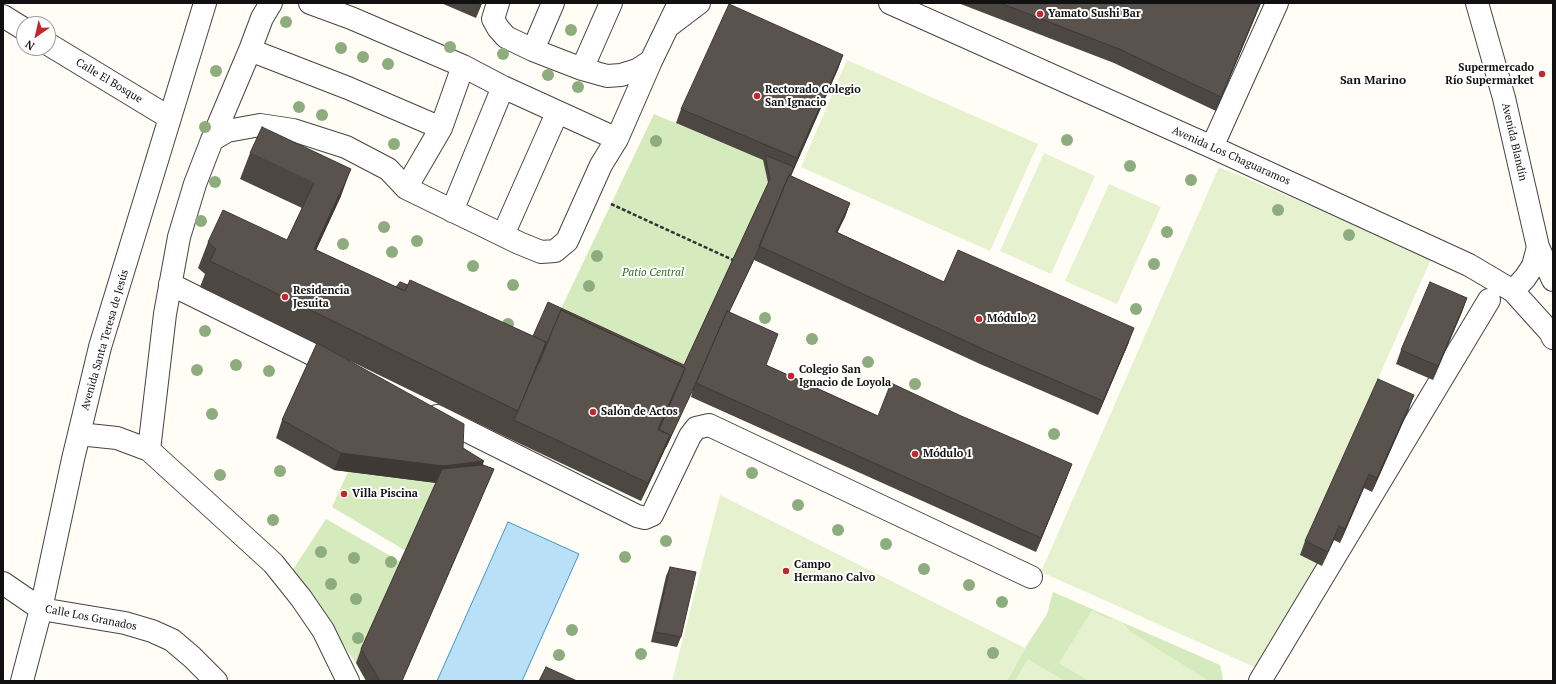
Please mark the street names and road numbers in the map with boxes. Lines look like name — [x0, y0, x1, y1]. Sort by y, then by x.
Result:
street label: Calle El Bosque — [73, 56, 145, 106]
street label: Avenida Blandín — [1499, 102, 1529, 182]
street label: Avenida Los Chaguaramos — [1170, 124, 1292, 188]
street label: Avenida Santa Teresa de Jesús — [79, 268, 131, 412]
street label: Calle Los Granados — [44, 603, 138, 633]

